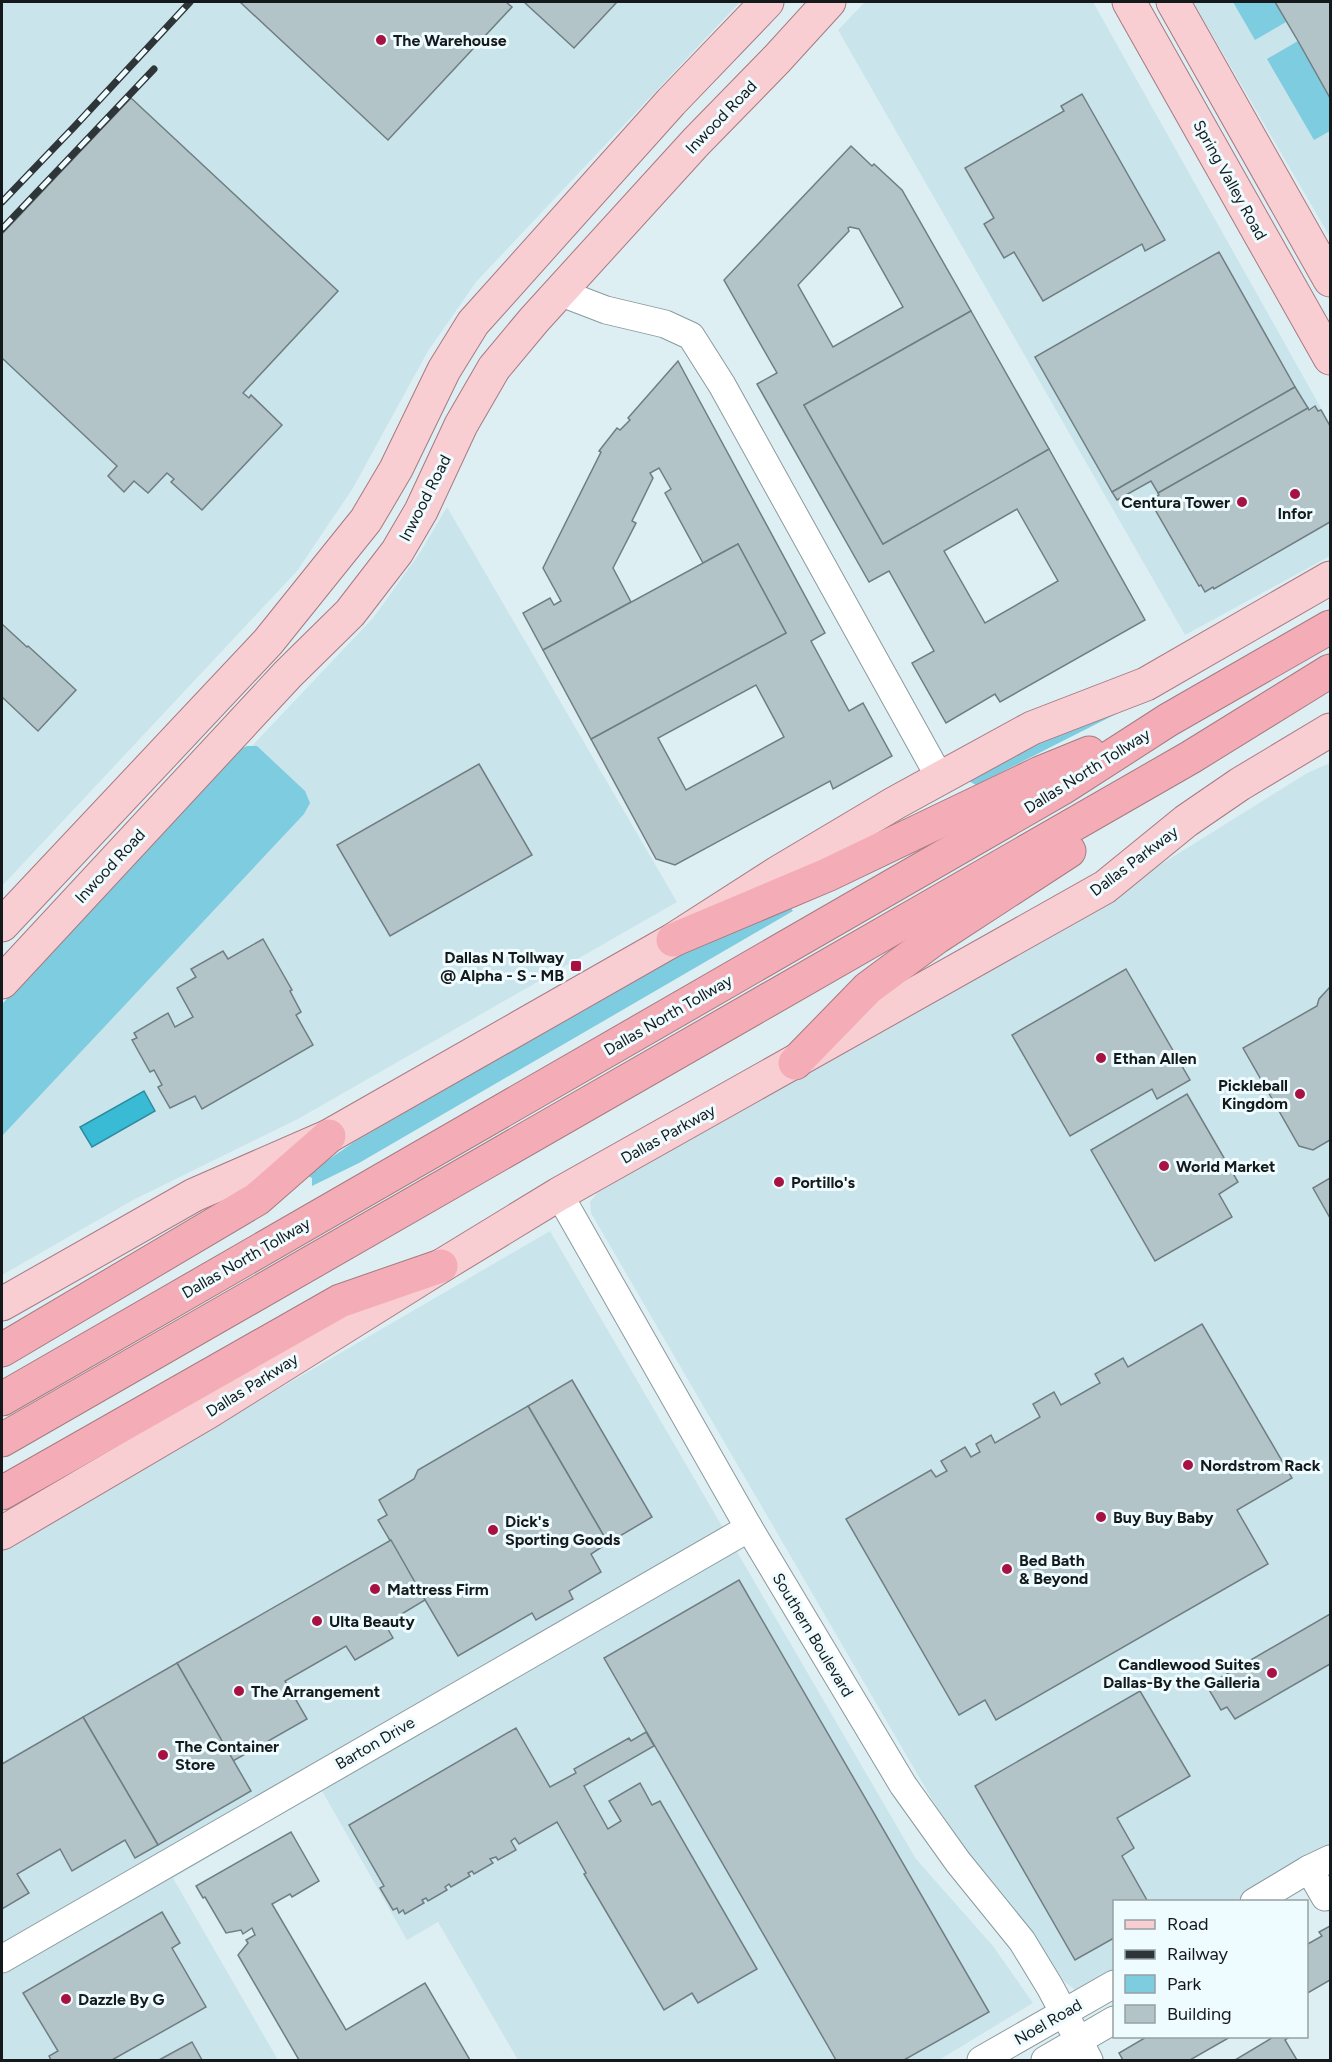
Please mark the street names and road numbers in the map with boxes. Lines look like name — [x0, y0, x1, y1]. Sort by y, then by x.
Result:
street label: Inwood Road — [681, 77, 761, 157]
street label: Spring Valley Road — [1189, 117, 1271, 243]
street label: Inwood Road — [395, 452, 455, 544]
street label: Dallas North Tollway — [1021, 724, 1154, 817]
street label: Dallas Parkway — [1086, 821, 1182, 900]
street label: Inwood Road — [71, 825, 149, 907]
street label: Dallas North Tollway — [601, 970, 736, 1059]
street label: Dallas Parkway — [617, 1100, 719, 1168]
street label: Dallas North Tollway — [179, 1213, 314, 1302]
street label: Dallas Parkway — [202, 1349, 302, 1421]
street label: Southern Boulevard — [769, 1570, 857, 1700]
street label: Barton Drive — [332, 1713, 418, 1773]
street label: Noel Road — [1011, 1995, 1085, 2049]

